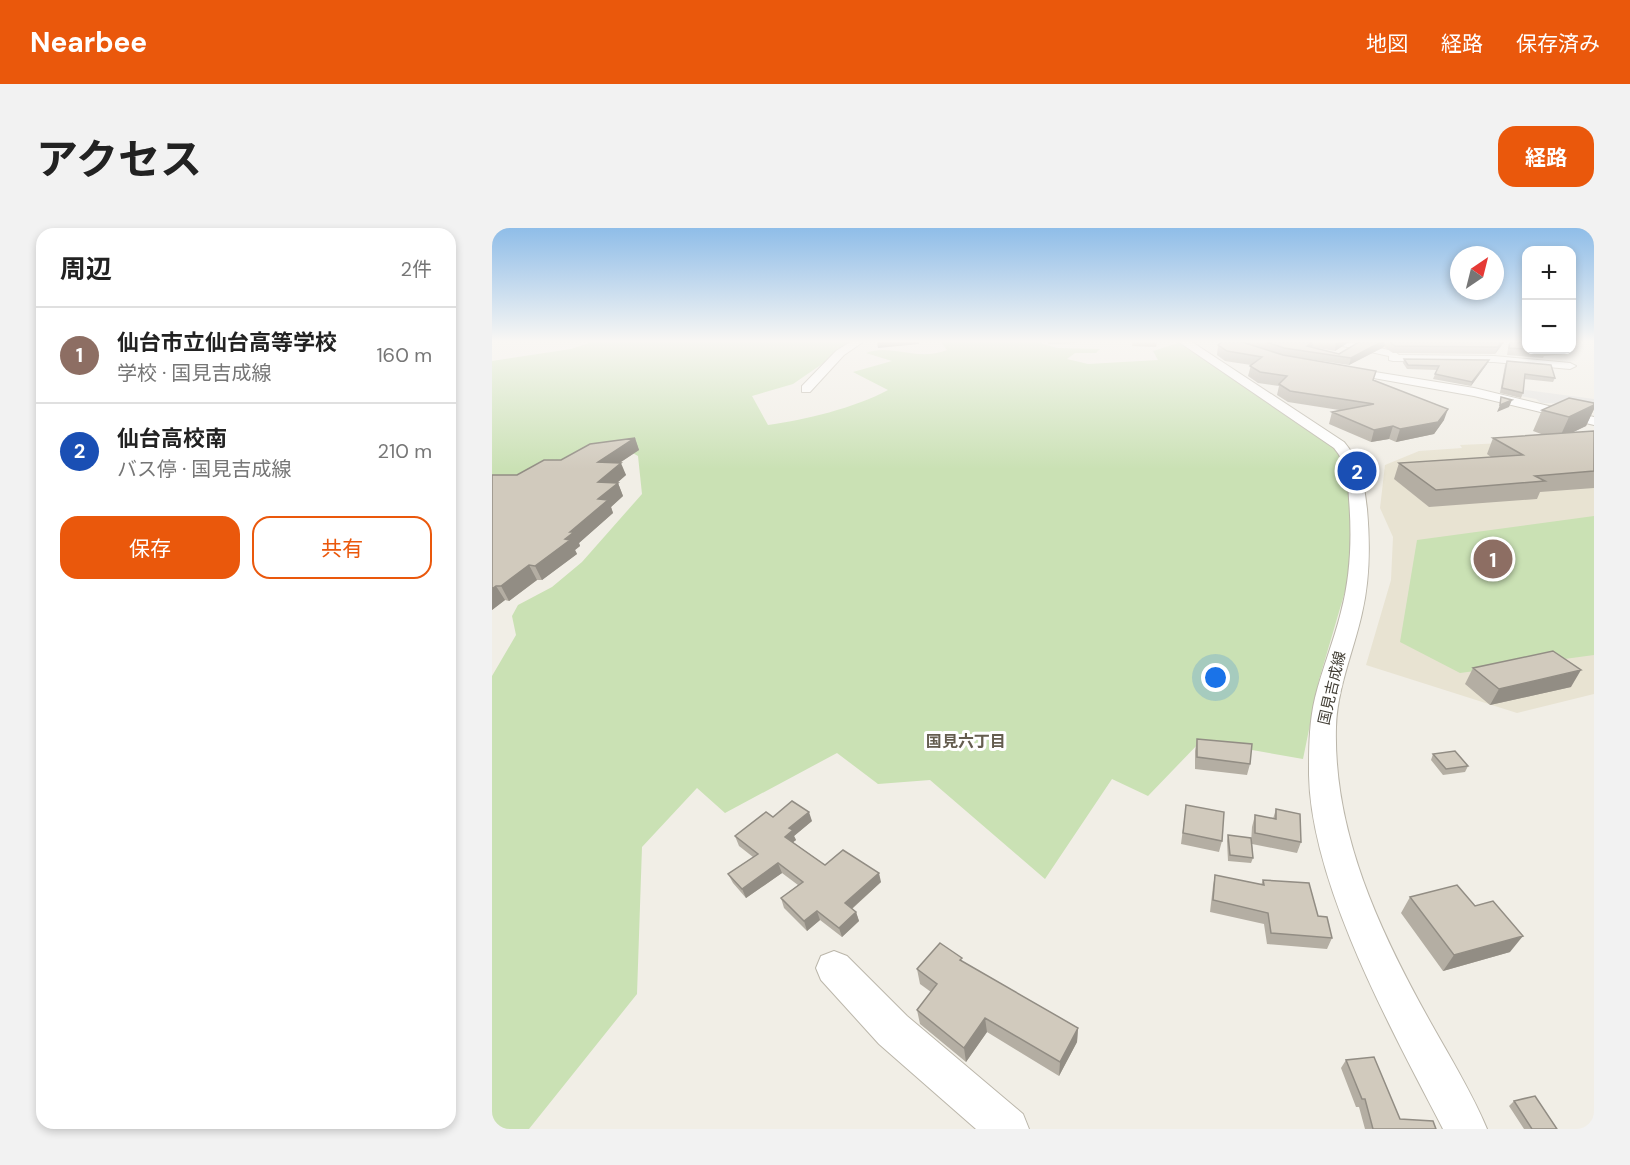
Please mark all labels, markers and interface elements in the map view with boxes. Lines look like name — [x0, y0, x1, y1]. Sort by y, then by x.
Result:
text: Nearbee — [30, 24, 147, 61]
text: 地図 — [1366, 30, 1408, 58]
text: 経路 — [1441, 30, 1483, 58]
text: 保存済み — [1516, 30, 1600, 58]
button: 経路 — [1498, 126, 1594, 187]
text: アクセス — [36, 132, 202, 187]
north arrow — [1450, 246, 1504, 300]
map controls — [1522, 246, 1576, 354]
button: + — [1522, 246, 1576, 300]
text: 周辺 — [60, 252, 112, 286]
text: 2件 — [400, 256, 432, 282]
button: − — [1522, 300, 1576, 354]
text: 仙台市立仙台高等学校 — [117, 328, 337, 357]
text: 1 — [76, 342, 83, 368]
text: 160 m — [376, 342, 432, 368]
text: 学校 · 国見吉成線 — [117, 360, 272, 386]
text: 仙台高校南 — [117, 424, 227, 453]
text: 2 — [74, 438, 85, 464]
text: 210 m — [377, 438, 432, 464]
pin: 2 — [1338, 448, 1376, 494]
text: バス停 · 国見吉成線 — [117, 456, 292, 482]
button: 保存 — [60, 516, 240, 579]
button: 共有 — [252, 516, 432, 579]
pin: 1 — [1474, 536, 1512, 582]
street label: 国見吉成線 — [1314, 649, 1350, 727]
your location — [1201, 663, 1230, 692]
district label: 国見六丁目 — [926, 731, 1006, 752]

